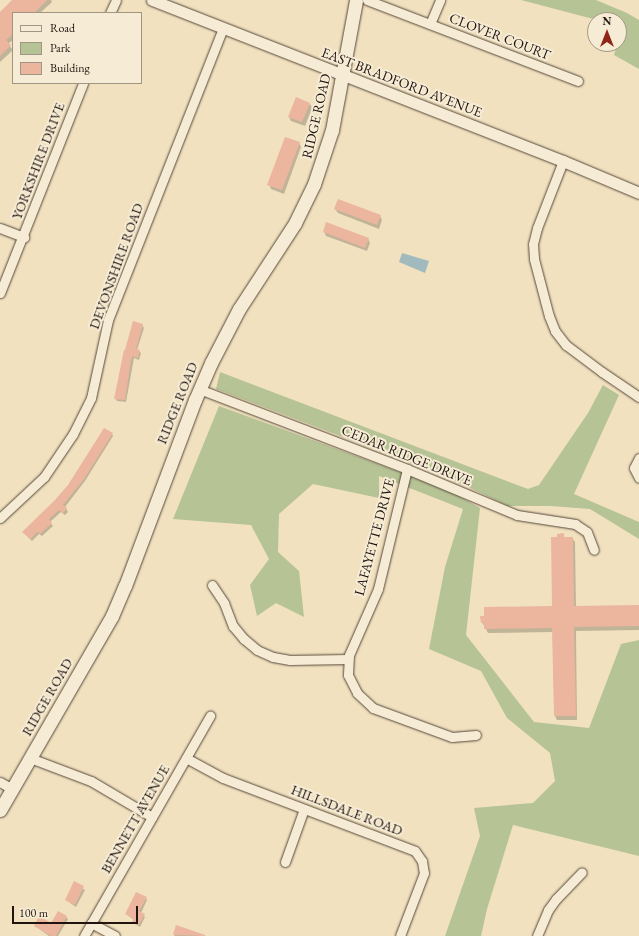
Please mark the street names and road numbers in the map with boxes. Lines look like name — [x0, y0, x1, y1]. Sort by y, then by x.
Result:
street label: CLOVER COURT — [447, 9, 553, 63]
street label: EAST BRADFORD AVENUE — [319, 44, 485, 120]
street label: RIDGE ROAD — [298, 72, 334, 160]
street label: YORKSHIRE DRIVE — [8, 100, 68, 222]
street label: DEVONSHIRE ROAD — [85, 201, 147, 331]
street label: RIDGE ROAD — [153, 360, 201, 446]
street label: CEDAR RIDGE DRIVE — [339, 421, 475, 489]
street label: LAFAYETTE DRIVE — [350, 477, 398, 597]
street label: RIDGE ROAD — [18, 655, 76, 739]
street label: BENNETT AVENUE — [97, 762, 173, 876]
street label: HILLSDALE ROAD — [289, 781, 405, 839]

